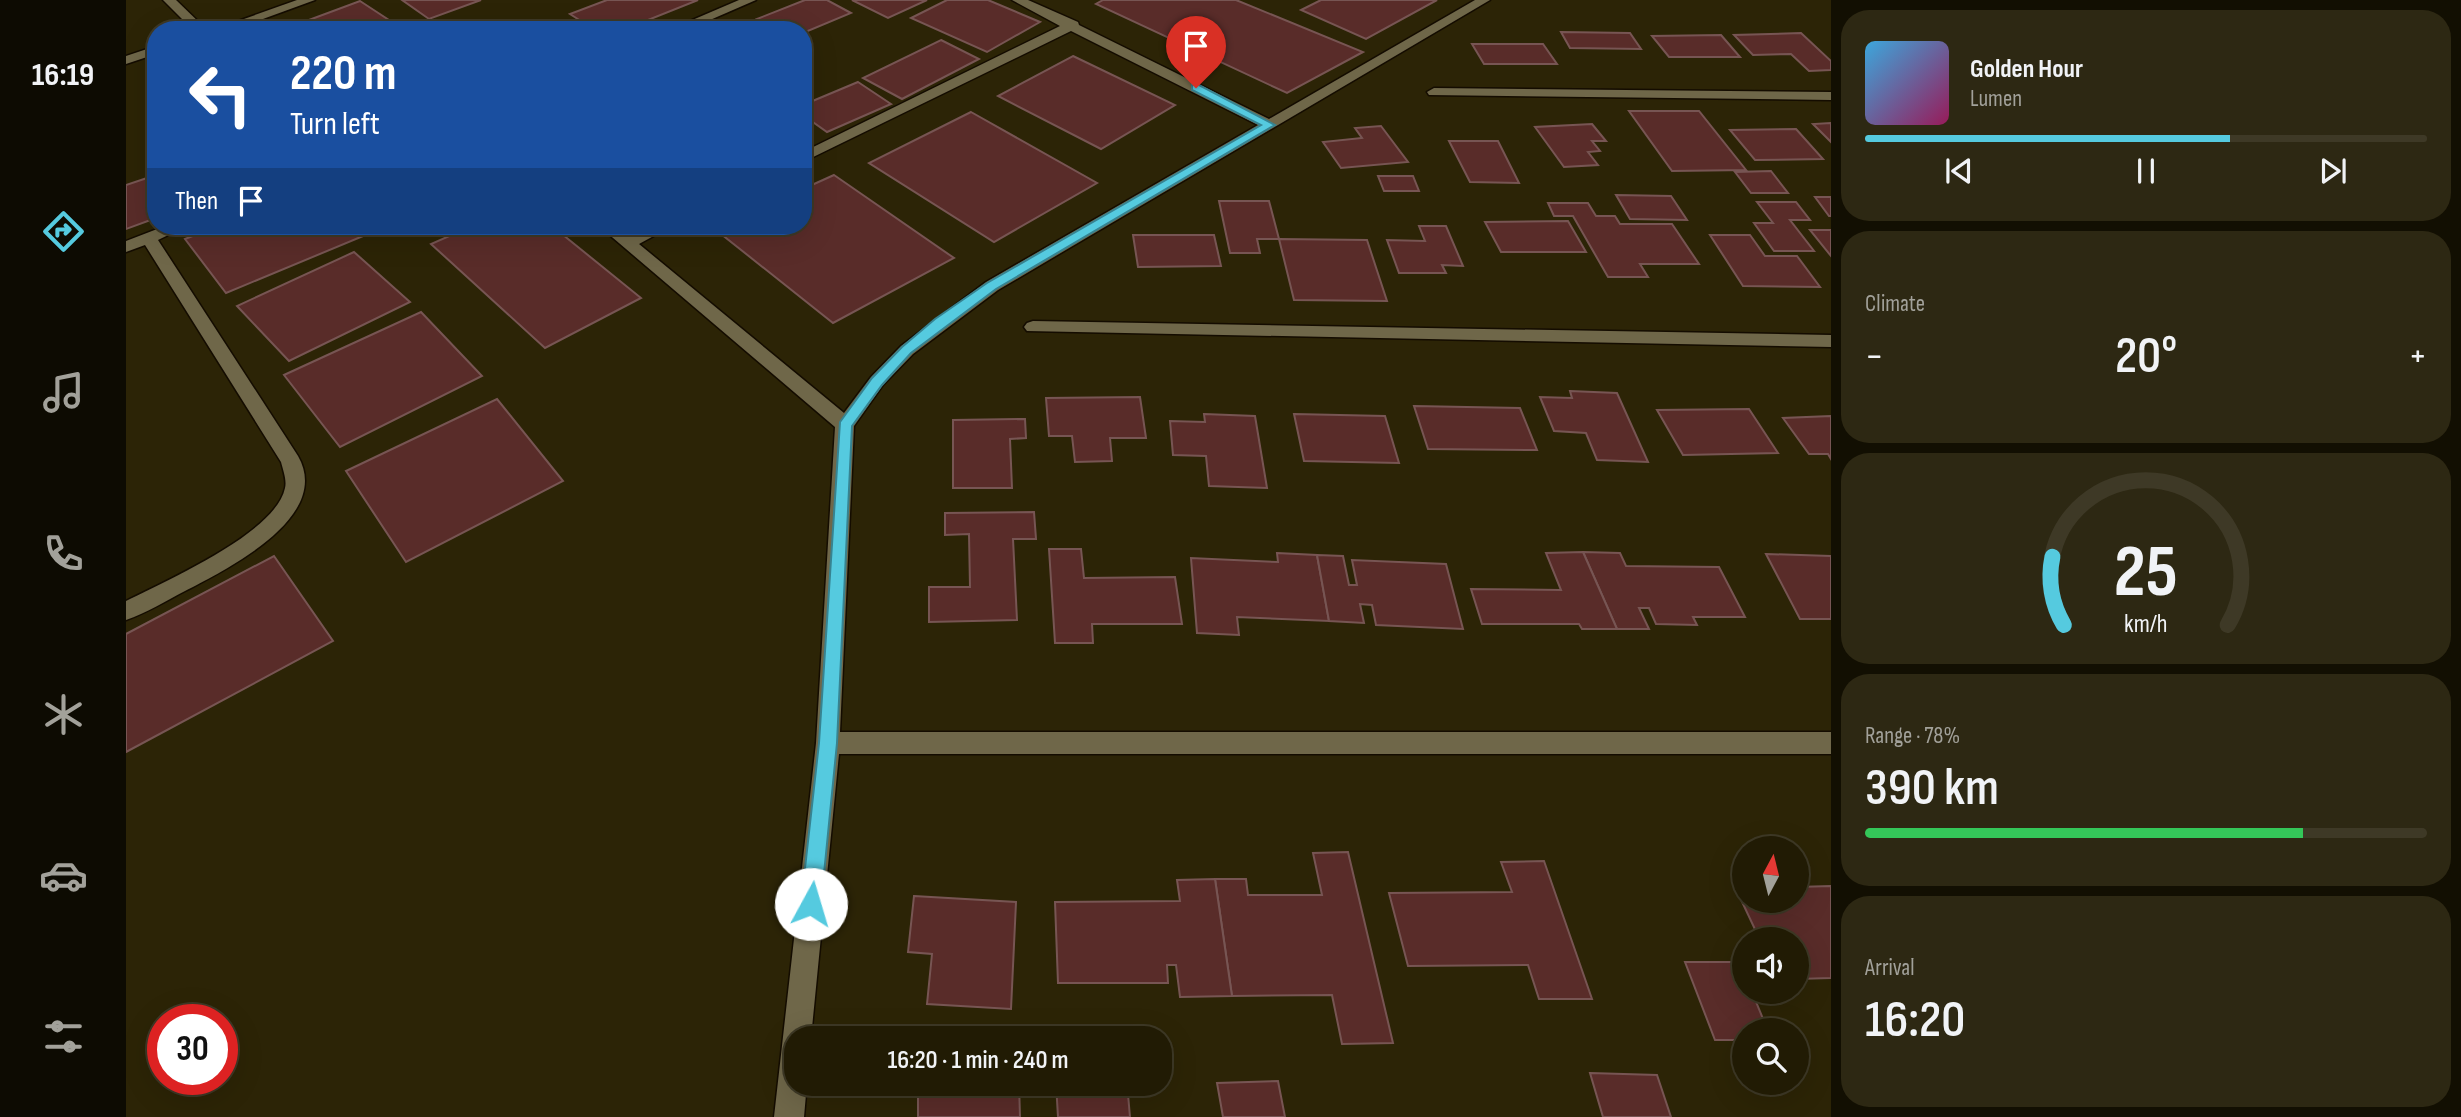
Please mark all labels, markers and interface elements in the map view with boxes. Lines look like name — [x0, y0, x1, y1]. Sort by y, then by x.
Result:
pin — [1166, 16, 1226, 88]
icon: arrive — [1177, 27, 1215, 65]
text: 220 m — [290, 45, 396, 104]
icon: left — [175, 49, 266, 140]
text: Golden Hour — [1970, 54, 2083, 85]
text: 16:19 — [32, 56, 94, 95]
text: Lumen — [1970, 85, 2022, 113]
text: Turn left — [290, 105, 380, 144]
icon: previous — [1940, 152, 1978, 190]
icon: pause — [2127, 152, 2165, 190]
icon: next — [2314, 152, 2352, 190]
icon: arrive — [232, 182, 270, 220]
text: Then — [175, 186, 218, 217]
icon: directions — [39, 207, 88, 256]
text: Climate — [1865, 290, 1925, 318]
text: 20° — [2115, 325, 2177, 388]
text: − — [1865, 334, 1884, 379]
text: + — [2408, 334, 2427, 379]
icon: music — [39, 368, 88, 417]
icon: phone — [39, 529, 88, 578]
text: 25 — [2114, 529, 2178, 617]
text: km/h — [2124, 608, 2168, 639]
icon: climate — [39, 690, 88, 739]
text: Range · 78% — [1865, 722, 1960, 750]
text: 390 km — [1865, 757, 1999, 820]
north arrow — [1732, 836, 1810, 914]
map controls — [1732, 836, 1809, 1095]
icon: car — [39, 851, 88, 900]
position arrow — [774, 867, 848, 941]
button: sound — [1732, 927, 1809, 1004]
text: Arrival — [1865, 954, 1914, 982]
text: 16:20 — [1865, 989, 1965, 1052]
speed limit sign: 30 — [147, 1004, 238, 1095]
icon: filters — [39, 1012, 88, 1061]
button: search — [1732, 1018, 1809, 1095]
text: 16:20 · 1 min · 240 m — [887, 1045, 1069, 1076]

